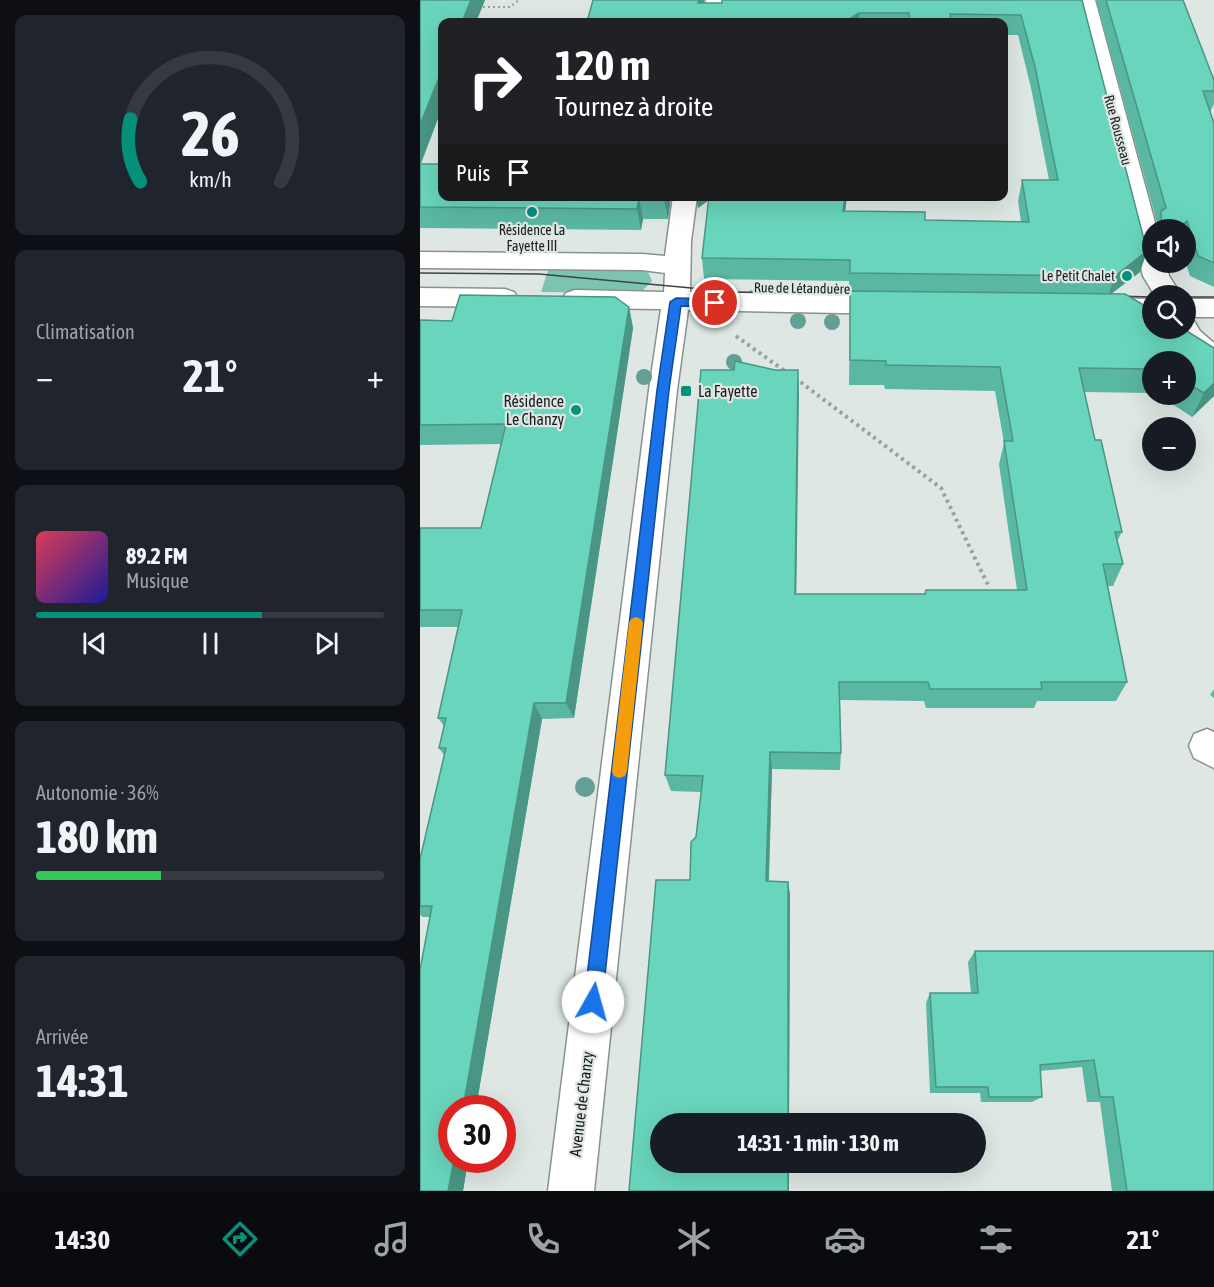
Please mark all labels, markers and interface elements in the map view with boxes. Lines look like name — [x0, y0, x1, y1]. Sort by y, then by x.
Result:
text: 120 m — [555, 41, 650, 89]
icon: right — [456, 42, 534, 120]
text: Tournez à droite — [555, 91, 713, 122]
street label: Rue Rousseau — [1101, 93, 1135, 167]
text: 26 — [181, 98, 239, 169]
icon: arrive — [502, 156, 535, 189]
text: Puis — [456, 160, 490, 186]
text: km/h — [189, 167, 231, 192]
marker: Résidence La Fayette III — [525, 205, 539, 219]
map controls — [1142, 219, 1196, 471]
button: sound — [1142, 219, 1196, 273]
place label: Résidence La Fayette III — [499, 222, 565, 254]
place label: Le Petit Chalet — [1041, 268, 1115, 284]
marker: Le Petit Chalet — [1120, 269, 1134, 283]
pin — [689, 277, 740, 328]
street label: Rue de Létanduère — [754, 279, 850, 297]
button: search — [1142, 285, 1196, 339]
icon: arrive — [698, 286, 731, 319]
text: Climatisation — [36, 320, 135, 343]
text: 21° — [183, 350, 237, 402]
button: + — [1142, 351, 1196, 405]
text: − — [36, 357, 53, 395]
text: + — [367, 357, 384, 395]
place label: La Fayette — [698, 382, 757, 401]
marker: La Fayette — [679, 384, 693, 398]
place label: Résidence Le Chanzy — [504, 392, 564, 429]
marker: Résidence Le Chanzy — [569, 403, 583, 417]
button: − — [1142, 417, 1196, 471]
text: 89.2 FM — [126, 543, 188, 569]
text: Musique — [126, 569, 189, 592]
icon: previous — [78, 627, 111, 660]
icon: pause — [194, 627, 227, 660]
icon: next — [310, 627, 343, 660]
text: Autonomie · 36% — [36, 781, 159, 804]
text: 180 km — [36, 811, 158, 863]
position arrow — [561, 970, 625, 1034]
text: Arrivée — [36, 1025, 88, 1048]
street label: Avenue de Chanzy — [566, 1050, 597, 1158]
text: 14:31 — [36, 1055, 129, 1107]
speed limit sign: 30 — [438, 1095, 516, 1173]
text: 14:31 · 1 min · 130 m — [737, 1130, 899, 1156]
icon: directions — [219, 1218, 261, 1260]
icon: music — [371, 1218, 413, 1260]
icon: phone — [522, 1218, 564, 1260]
icon: climate — [673, 1218, 715, 1260]
icon: car — [824, 1218, 866, 1260]
icon: filters — [975, 1218, 1017, 1260]
text: 14:30 — [55, 1224, 110, 1255]
text: 21° — [1126, 1224, 1159, 1255]

